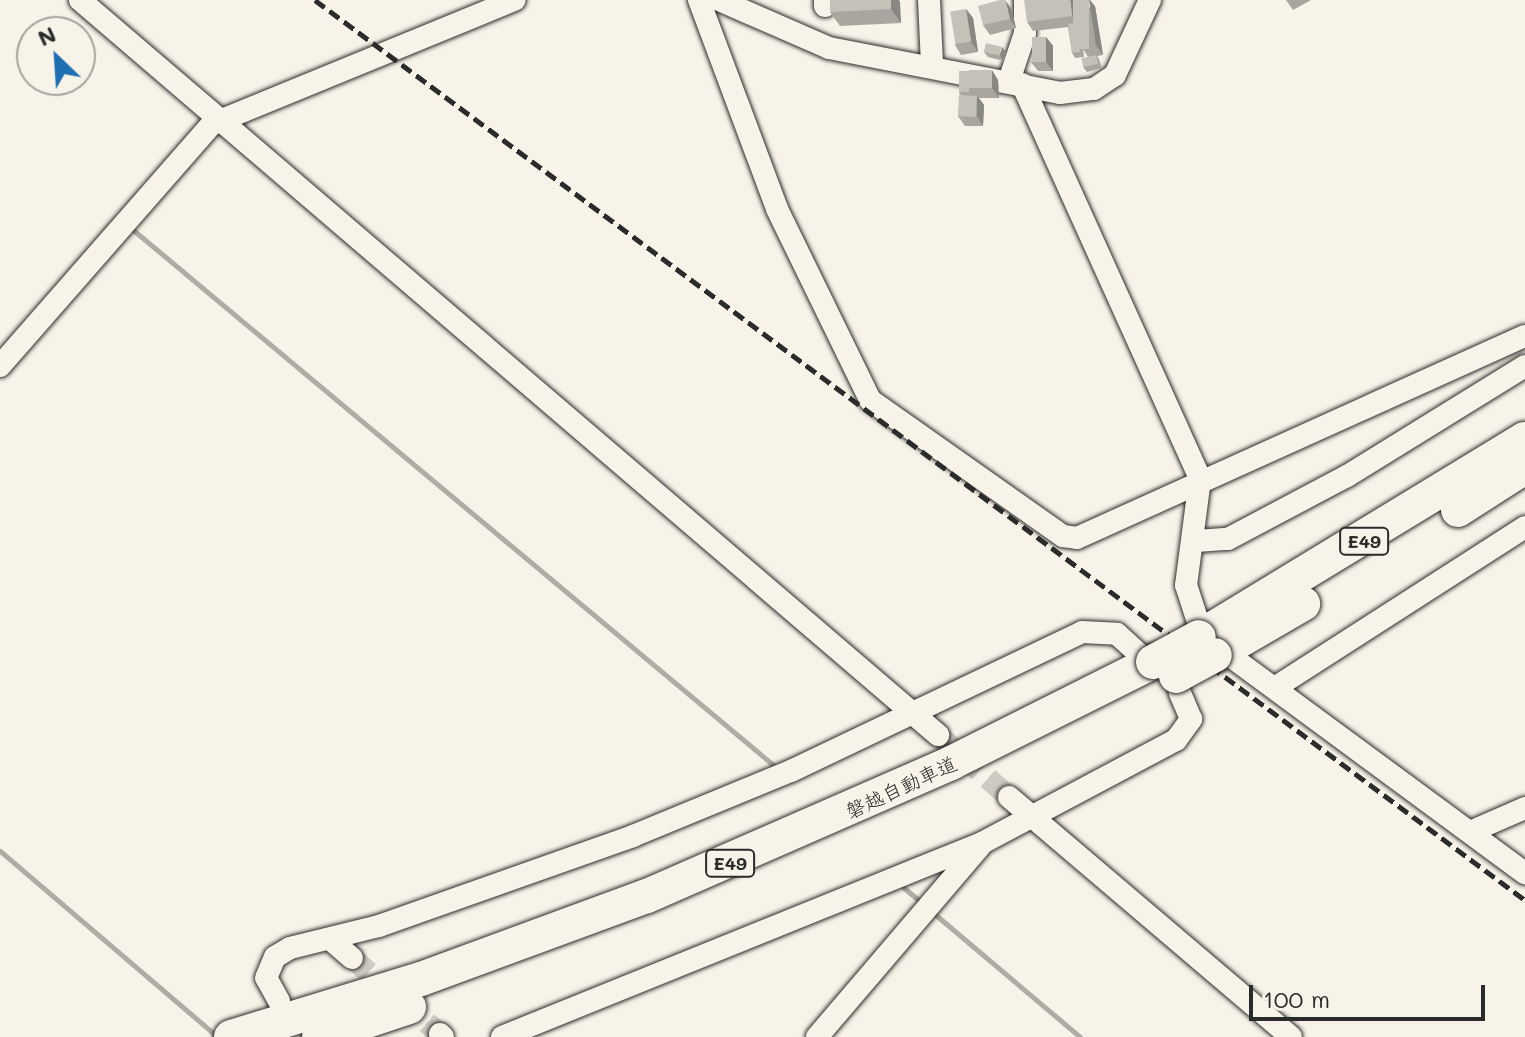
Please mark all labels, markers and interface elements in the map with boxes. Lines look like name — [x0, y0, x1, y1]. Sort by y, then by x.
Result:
north arrow — [16, 16, 96, 96]
text: N — [33, 19, 60, 52]
road number: E49 — [1338, 527, 1390, 555]
street label: 磐越自動車道 — [842, 751, 960, 823]
road number: E49 — [704, 849, 756, 877]
scale bar — [1253, 969, 1489, 1019]
text: 100 m — [1263, 983, 1330, 1014]

